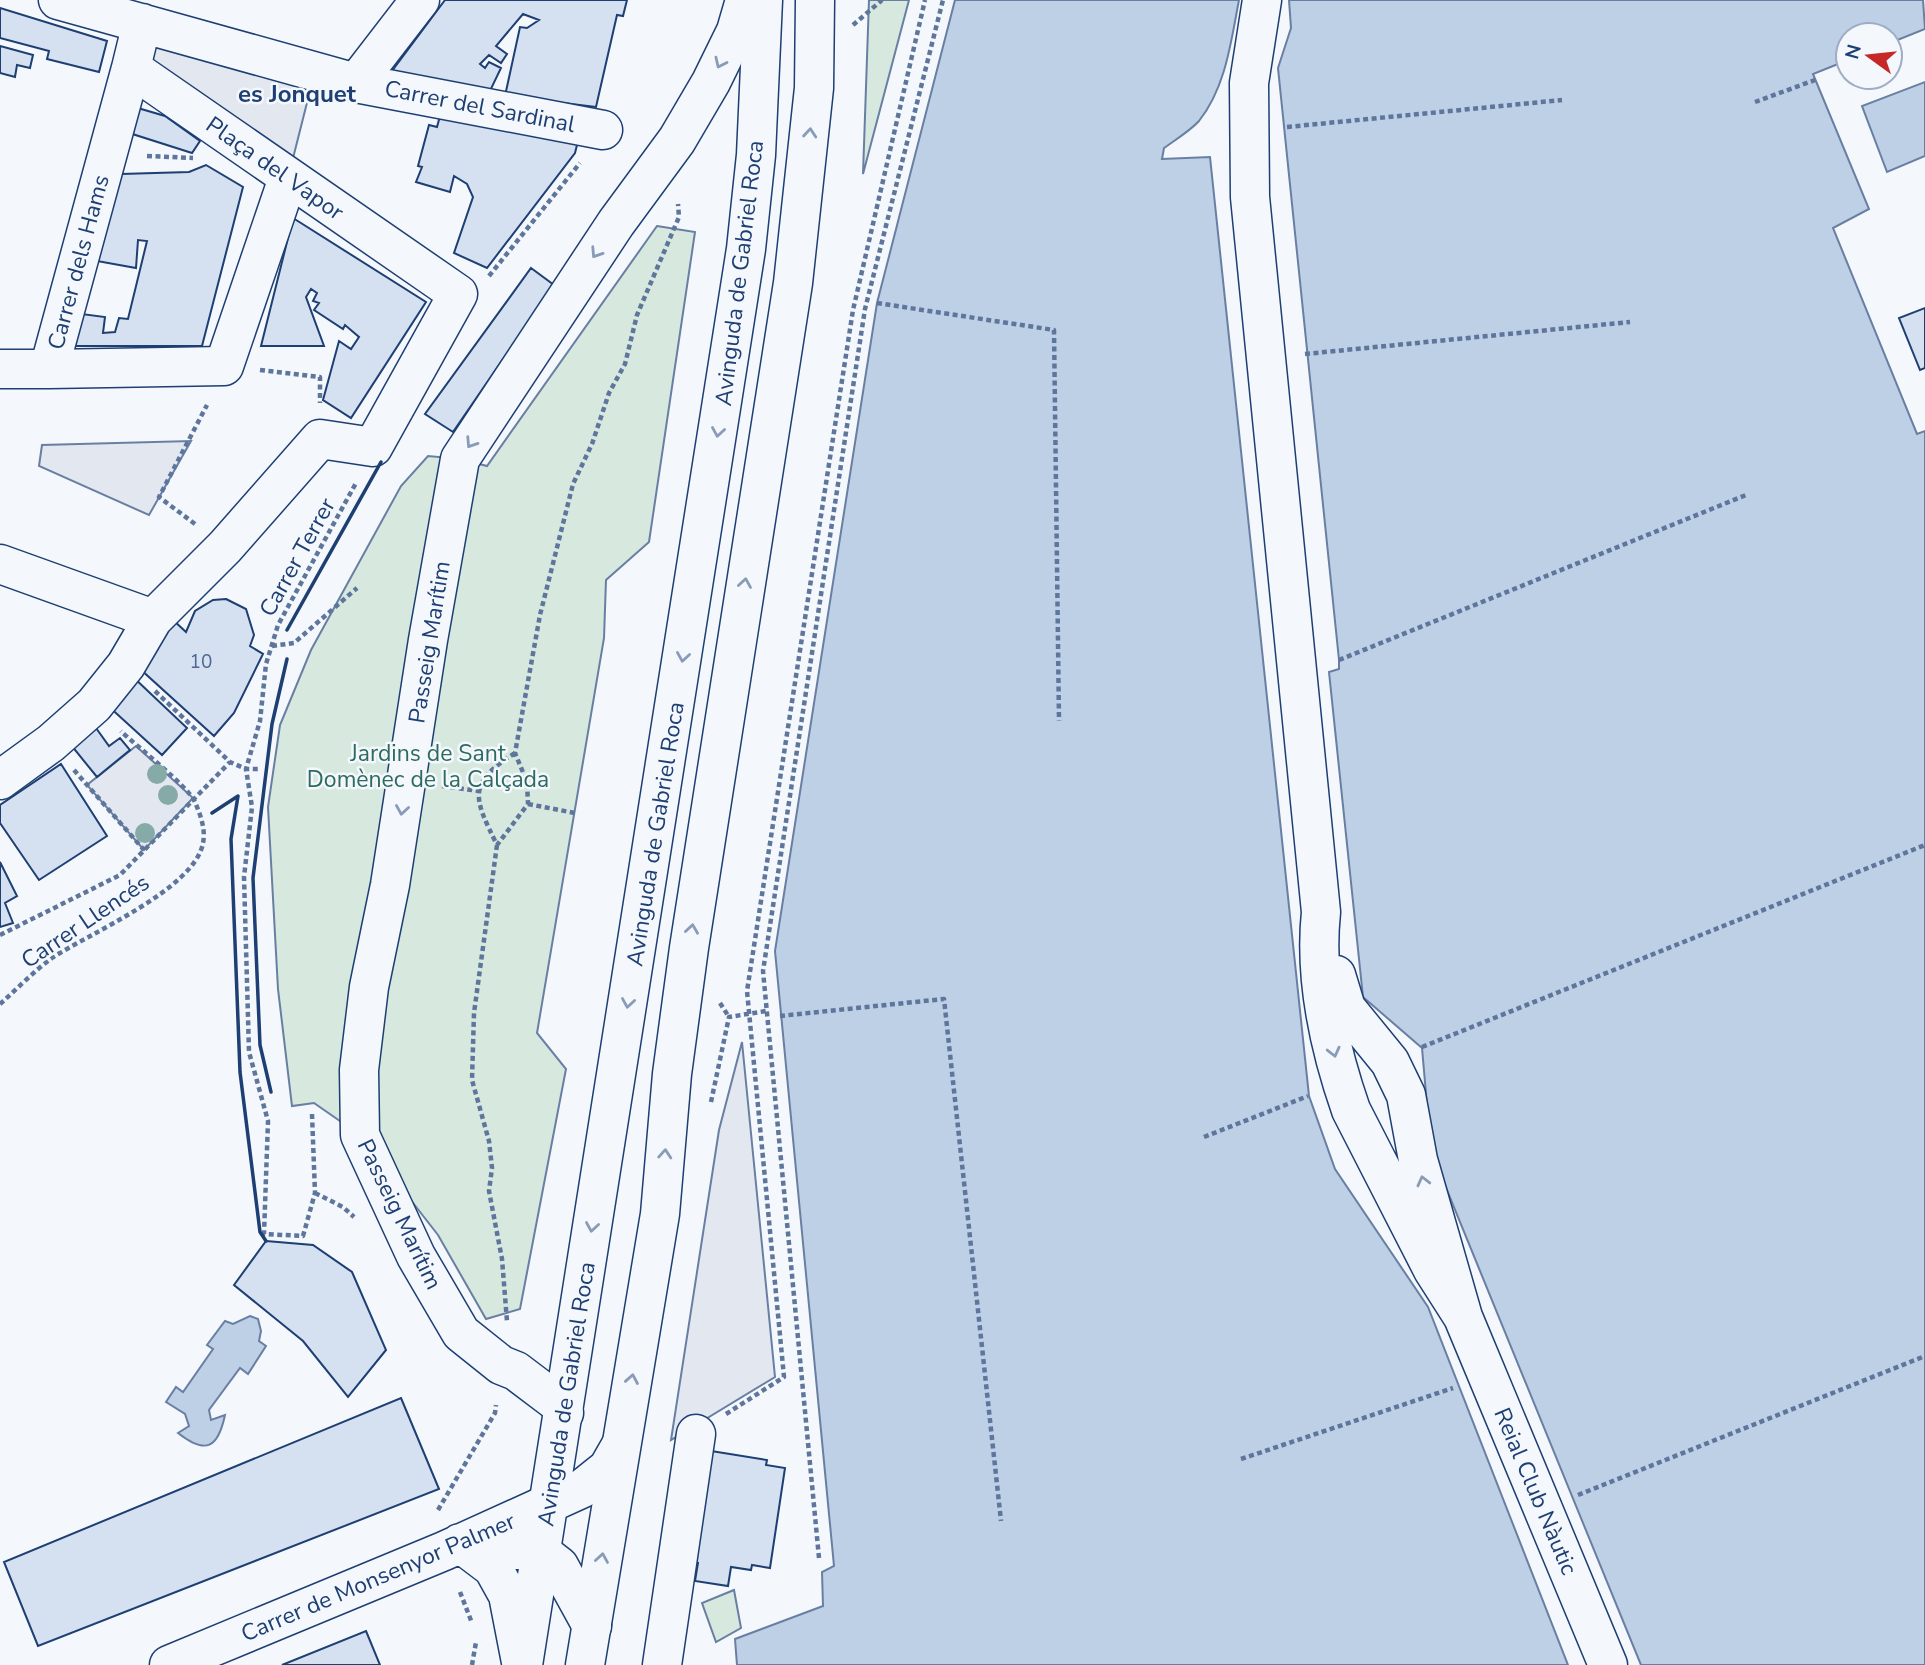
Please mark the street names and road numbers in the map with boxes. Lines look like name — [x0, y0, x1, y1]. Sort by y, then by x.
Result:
street label: Carrer del Sardinal — [382, 73, 578, 140]
street label: Plaça del Vapor — [200, 109, 350, 228]
street label: Avinguda de Gabriel Roca — [708, 138, 771, 408]
street label: Carrer dels Hams — [40, 171, 117, 353]
street label: Carrer Terrer — [252, 492, 343, 622]
street label: Passeig Marítim — [401, 559, 458, 725]
street label: Avinguda de Gabriel Roca — [619, 700, 692, 969]
street label: Carrer Llencés — [15, 867, 155, 976]
street label: Passeig Marítim — [350, 1134, 449, 1295]
street label: Avinguda de Gabriel Roca — [530, 1260, 603, 1529]
street label: Reial Club Nàutic — [1486, 1403, 1585, 1580]
street label: Carrer de Monsenyor Palmer — [236, 1505, 521, 1649]

